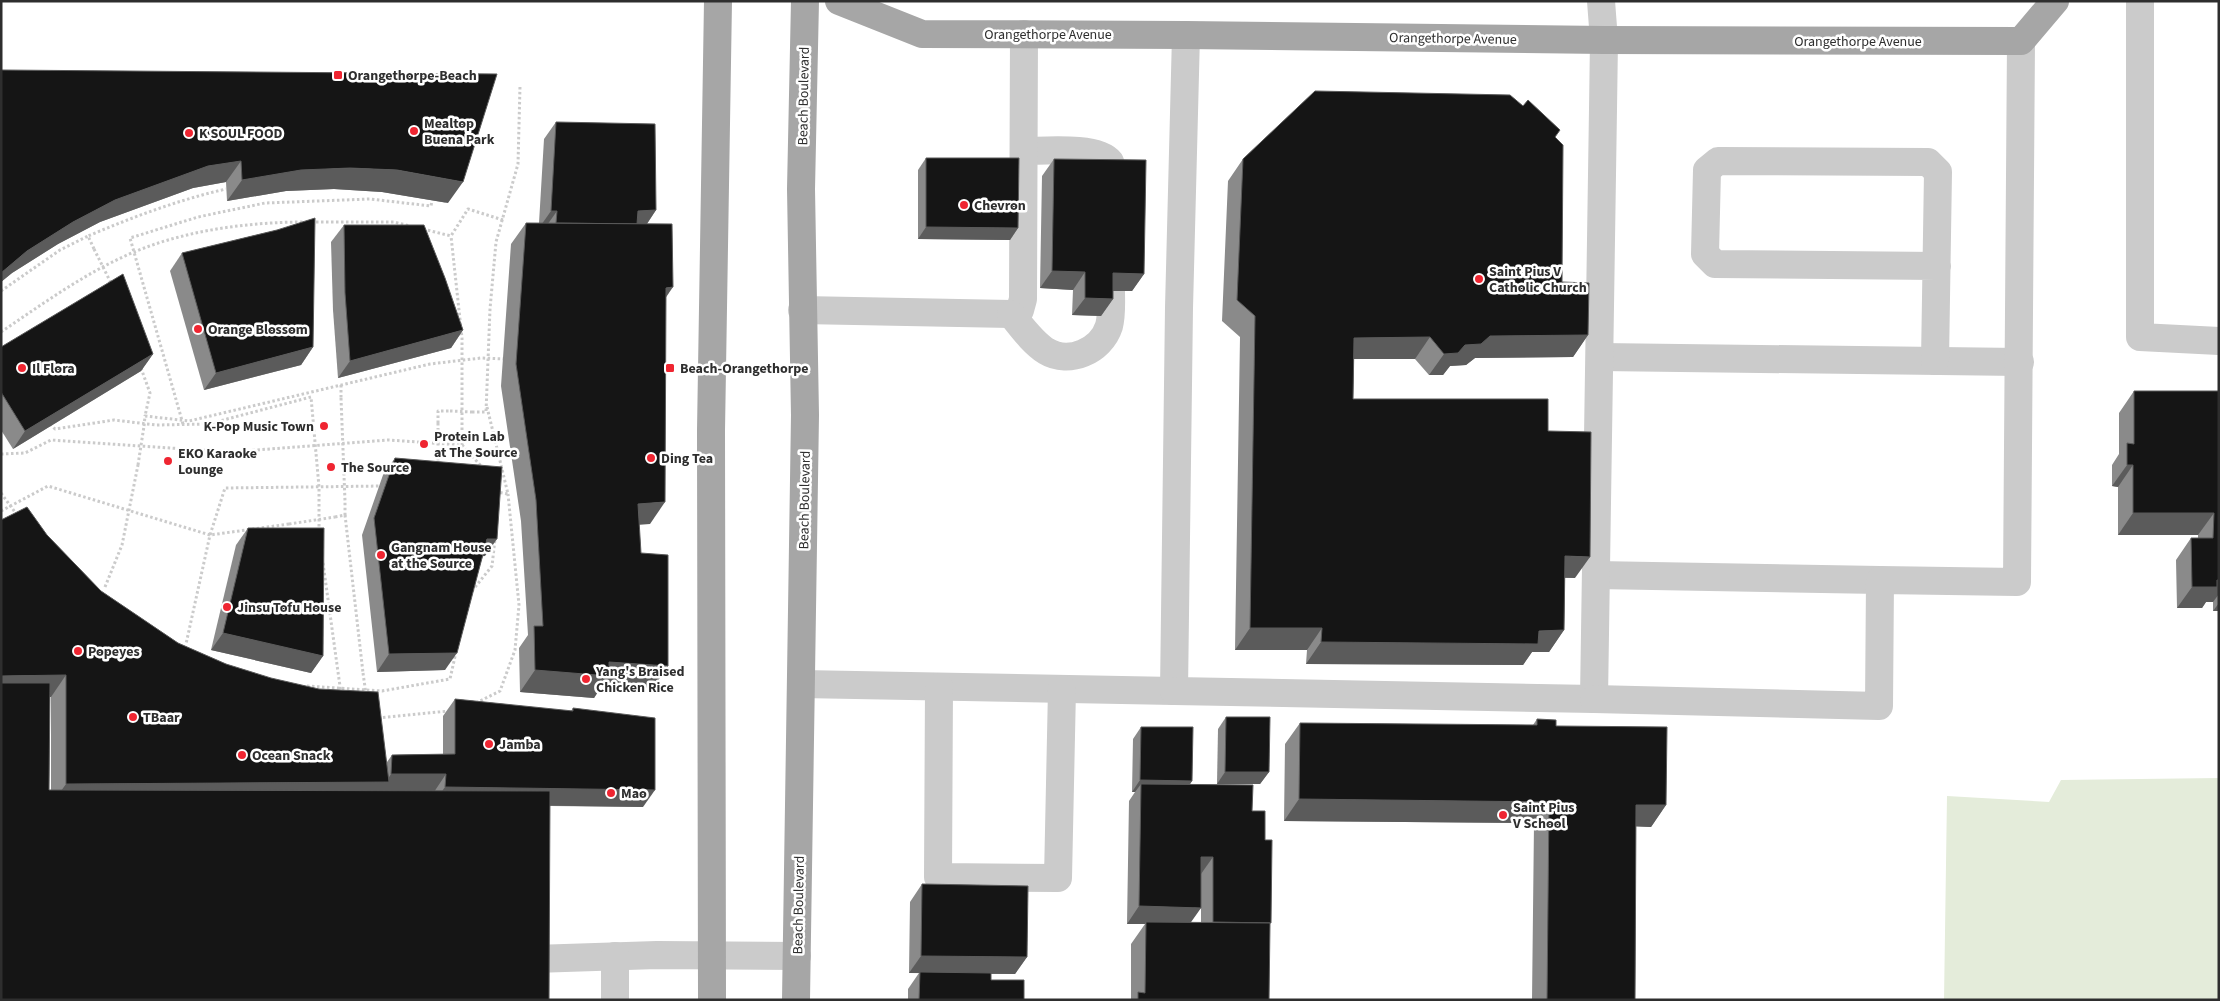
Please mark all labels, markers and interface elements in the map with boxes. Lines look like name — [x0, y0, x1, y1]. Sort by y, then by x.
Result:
street label: Orangethorpe Avenue — [984, 25, 1112, 45]
street label: Orangethorpe Avenue — [1389, 28, 1517, 50]
street label: Orangethorpe Avenue — [1794, 32, 1922, 52]
street label: Beach Boulevard — [793, 47, 815, 146]
place label: Orangethorpe-Beach — [348, 66, 477, 86]
marker: Orangethorpe-Beach — [332, 69, 344, 81]
place label: Mealtop Buena Park — [424, 114, 495, 150]
place label: K SOUL FOOD — [199, 124, 282, 144]
marker: Mealtop Buena Park — [408, 125, 420, 137]
marker: K SOUL FOOD — [183, 127, 195, 139]
place label: Chevron — [974, 196, 1026, 216]
marker: Chevron — [958, 199, 970, 211]
place label: Saint Pius V Catholic Church — [1489, 262, 1587, 298]
marker: Saint Pius V Catholic Church — [1473, 273, 1485, 285]
place label: Orange Blossom — [208, 320, 308, 340]
marker: Orange Blossom — [192, 323, 204, 335]
place label: Il Flora — [32, 359, 75, 379]
place label: Beach-Orangethorpe — [680, 359, 809, 379]
marker: Il Flora — [16, 362, 28, 374]
marker: Beach-Orangethorpe — [664, 362, 676, 374]
place label: K-Pop Music Town — [204, 417, 314, 437]
marker: K-Pop Music Town — [318, 420, 330, 432]
place label: Protein Lab at The Source — [434, 427, 517, 463]
marker: Protein Lab at The Source — [418, 438, 430, 450]
place label: EKO Karaoke Lounge — [178, 444, 257, 480]
place label: Ding Tea — [661, 449, 713, 469]
street label: Beach Boulevard — [794, 451, 816, 550]
marker: Ding Tea — [645, 452, 657, 464]
marker: EKO Karaoke Lounge — [162, 455, 174, 467]
place label: The Source — [341, 458, 409, 478]
marker: The Source — [325, 461, 337, 473]
place label: Gangnam House at the Source — [391, 538, 492, 574]
marker: Gangnam House at the Source — [375, 549, 387, 561]
place label: Jinsu Tofu House — [237, 598, 342, 618]
marker: Jinsu Tofu House — [221, 601, 233, 613]
place label: Popeyes — [88, 642, 140, 662]
marker: Popeyes — [72, 645, 84, 657]
place label: Yang's Braised Chicken Rice — [595, 662, 684, 698]
marker: Yang's Braised Chicken Rice — [580, 673, 592, 685]
place label: TBaar — [143, 708, 180, 728]
marker: TBaar — [127, 711, 139, 723]
place label: Jamba — [499, 735, 541, 755]
marker: Jamba — [483, 738, 495, 750]
place label: Ocean Snack — [252, 746, 331, 766]
marker: Ocean Snack — [236, 749, 248, 761]
place label: Mao — [621, 784, 647, 804]
marker: Mao — [605, 787, 617, 799]
place label: Saint Pius V School — [1512, 798, 1575, 834]
marker: Saint Pius V School — [1497, 809, 1509, 821]
street label: Beach Boulevard — [788, 856, 810, 955]

